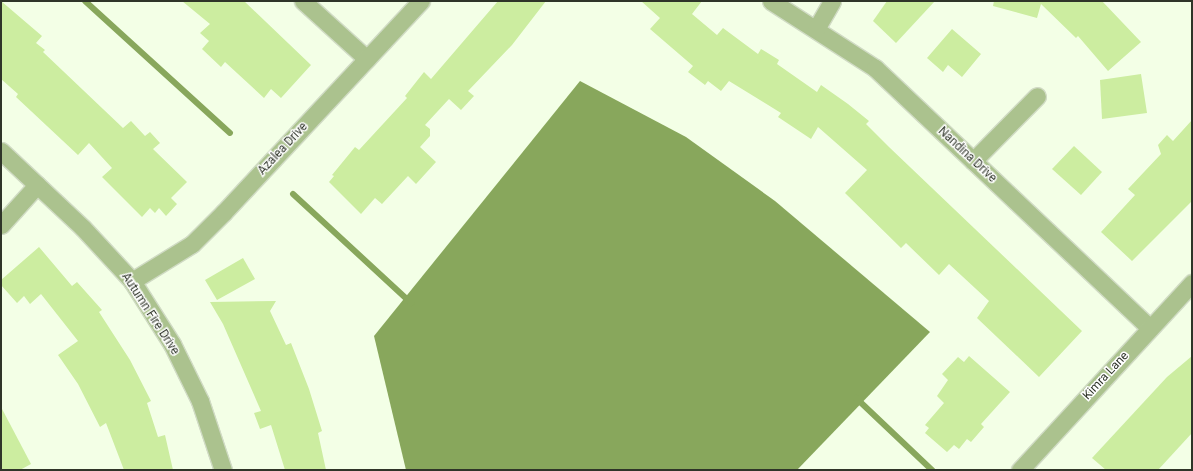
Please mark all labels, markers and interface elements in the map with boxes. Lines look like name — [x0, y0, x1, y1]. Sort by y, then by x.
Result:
street label: Azalea Drive — [255, 120, 311, 178]
street label: Nandina Drive — [935, 124, 999, 186]
street label: Autumn Fire Drive — [118, 270, 182, 358]
street label: Kimra Lane — [1080, 349, 1132, 403]

